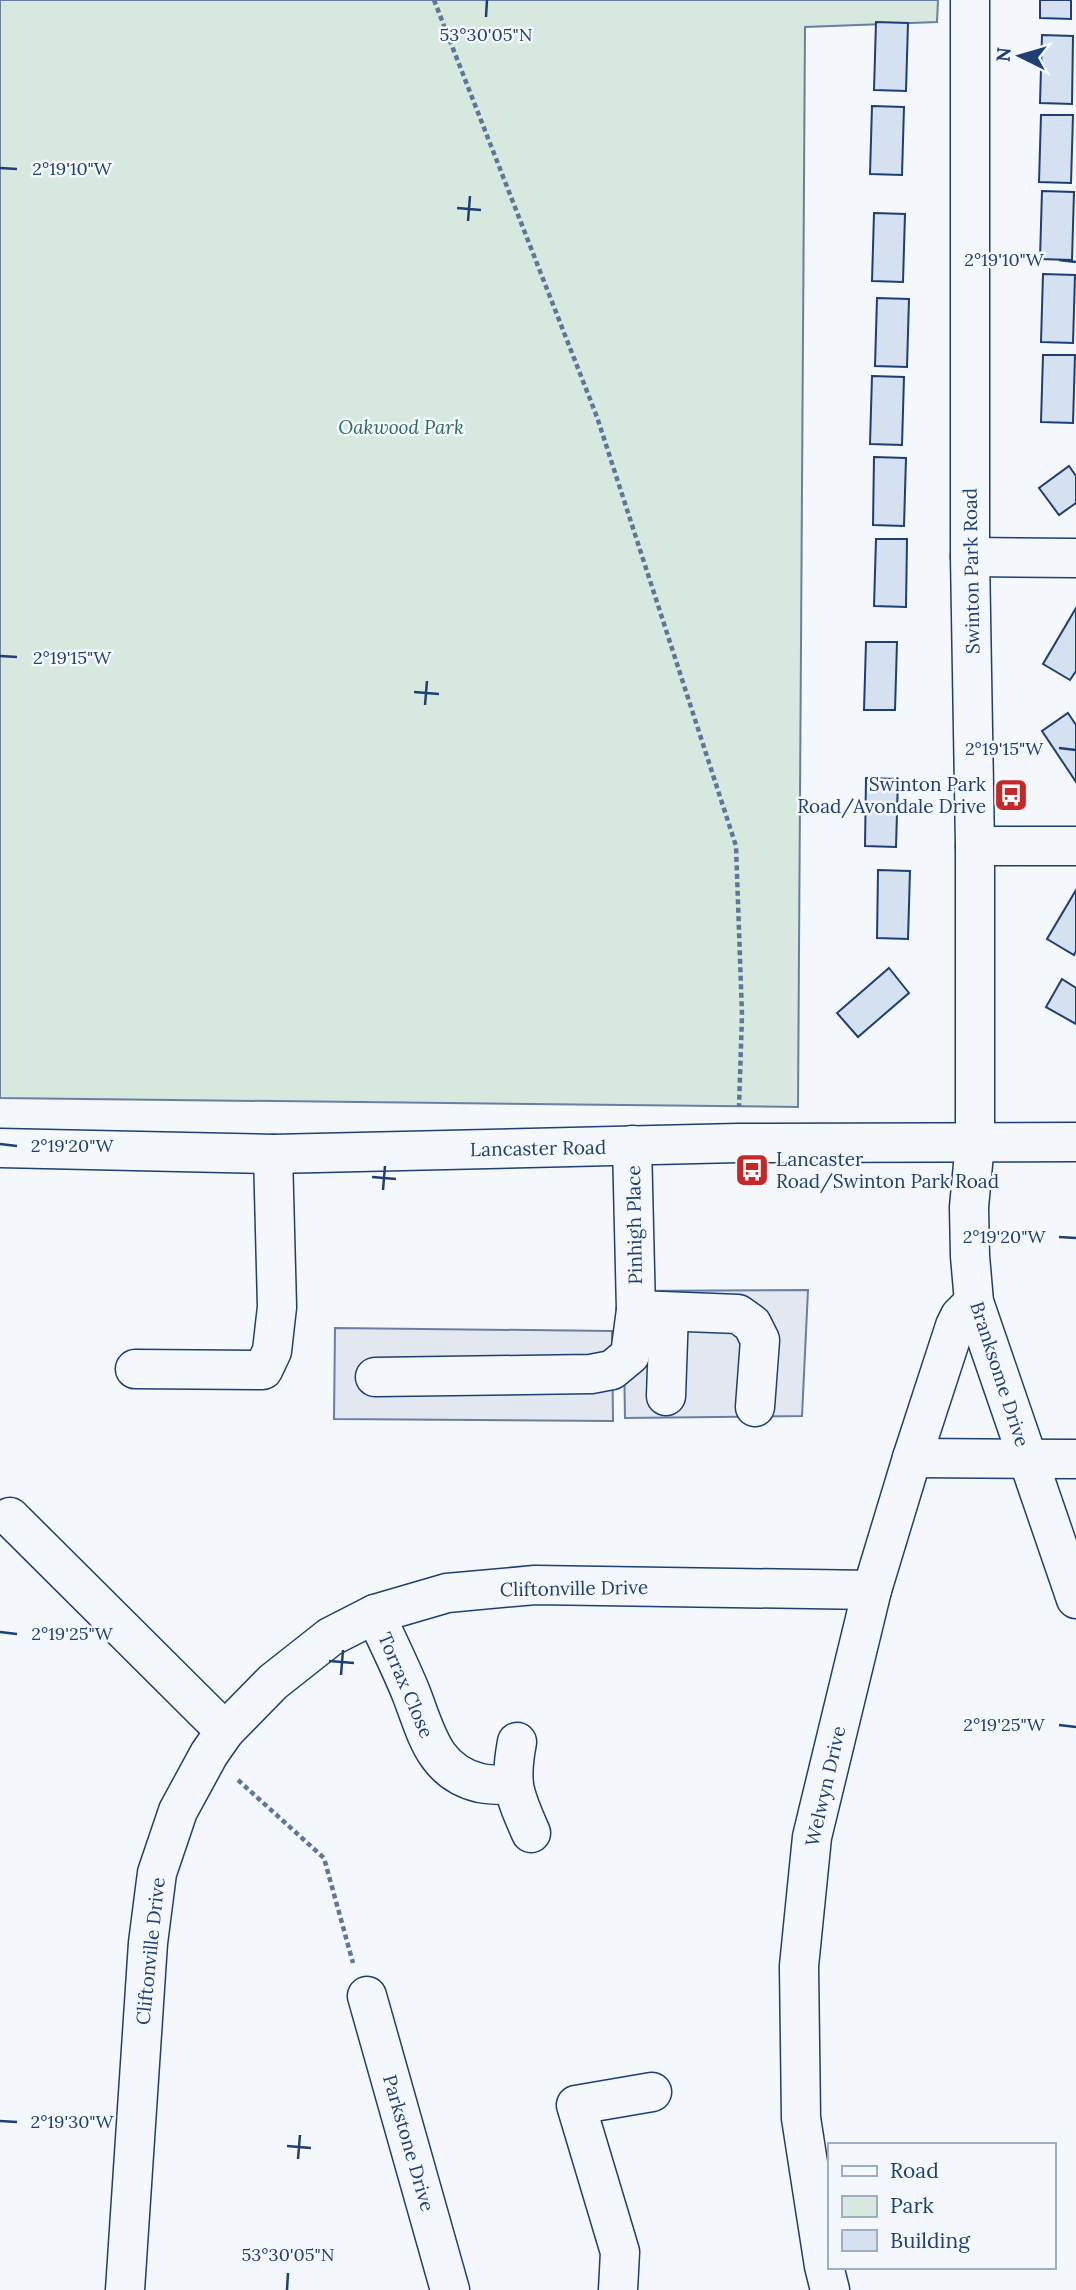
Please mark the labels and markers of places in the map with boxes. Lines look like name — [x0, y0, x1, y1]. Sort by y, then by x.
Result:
place label: Swinton Park Road/Avondale Drive — [797, 772, 987, 819]
bus stop icon: Swinton Park Road/Avondale Drive — [992, 776, 1030, 814]
place label: Lancaster Road/Swinton Park Road — [776, 1147, 999, 1194]
bus stop icon: Lancaster Road/Swinton Park Road — [733, 1151, 771, 1189]

